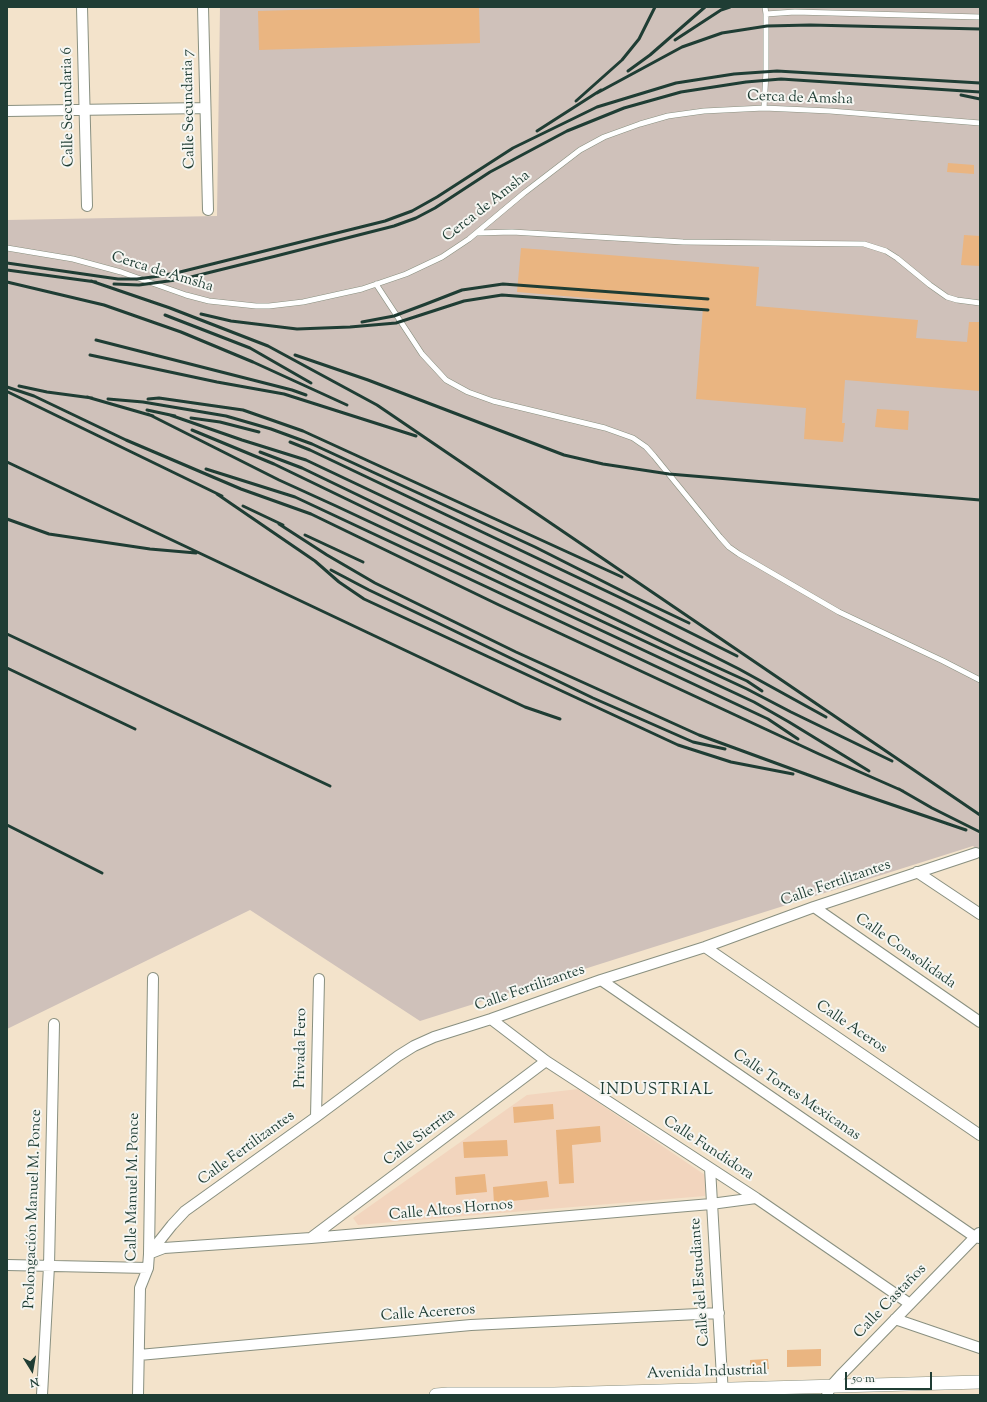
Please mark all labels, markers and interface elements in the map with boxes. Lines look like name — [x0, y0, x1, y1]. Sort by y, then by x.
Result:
street label: Calle Secundaria 6 — [59, 47, 79, 167]
street label: Calle Secundaria 7 — [180, 49, 200, 169]
street label: Cerca de Amsha — [747, 88, 853, 110]
street label: Cerca de Amsha — [440, 167, 534, 247]
street label: Cerca de Amsha — [109, 249, 215, 297]
street label: Calle Fertilizantes — [779, 857, 893, 911]
street label: Calle Consolidada — [851, 911, 959, 993]
street label: Calle Fertilizantes — [473, 962, 587, 1016]
street label: Calle Aceros — [812, 998, 890, 1058]
street label: Privada Fero — [292, 1008, 312, 1088]
street label: Calle Torres Mexicanas — [729, 1047, 863, 1145]
district label: INDUSTRIAL — [600, 1081, 714, 1101]
street label: Calle Sierrita — [381, 1105, 459, 1171]
street label: Calle Fertilizantes — [195, 1108, 299, 1190]
street label: Prolongación Manuel M. Ponce — [22, 1109, 46, 1309]
street label: Calle Manuel M. Ponce — [124, 1112, 144, 1262]
street label: Calle Fundidora — [659, 1113, 757, 1185]
street label: Calle Altos Hornos — [388, 1197, 514, 1225]
street label: Calle del Estudiante — [688, 1217, 714, 1347]
street label: Calle Castaños — [851, 1261, 931, 1343]
street label: Calle Acereros — [380, 1302, 476, 1326]
north arrow — [12, 1350, 52, 1390]
street label: Avenida Industrial — [647, 1362, 767, 1384]
scale bar — [847, 1364, 934, 1390]
text: 50 m — [852, 1370, 875, 1388]
text: N — [28, 1373, 40, 1390]

